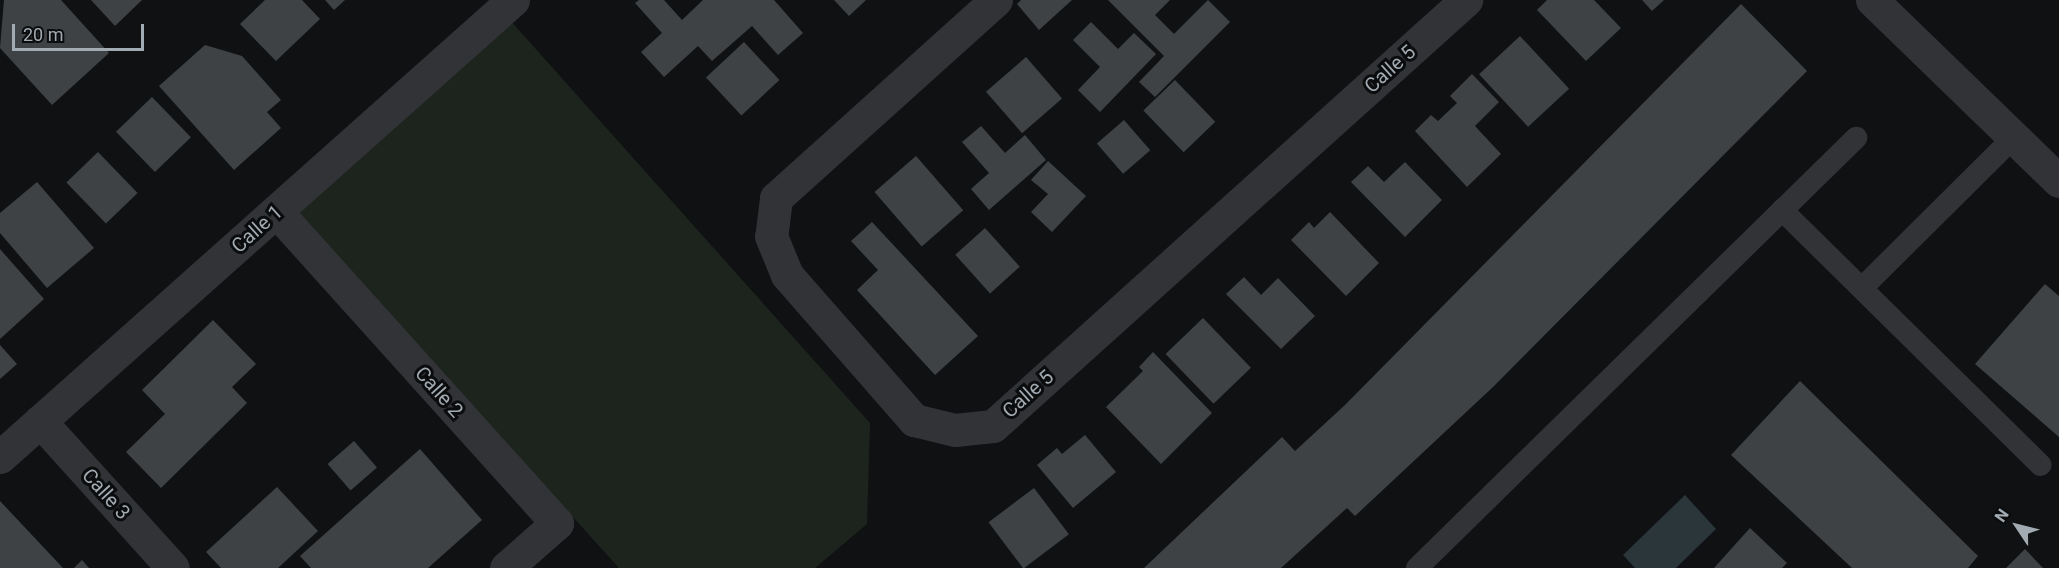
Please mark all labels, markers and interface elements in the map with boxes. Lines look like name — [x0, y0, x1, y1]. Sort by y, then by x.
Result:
scale bar — [15, 12, 147, 50]
text: 20 m — [23, 24, 63, 45]
street label: Calle 5 — [1360, 40, 1420, 98]
street label: Calle 1 — [227, 200, 287, 258]
street label: Calle 2 — [410, 362, 468, 422]
street label: Calle 5 — [998, 365, 1058, 423]
street label: Calle 3 — [77, 464, 135, 524]
north arrow — [1987, 496, 2047, 556]
text: N — [1991, 505, 2013, 525]

